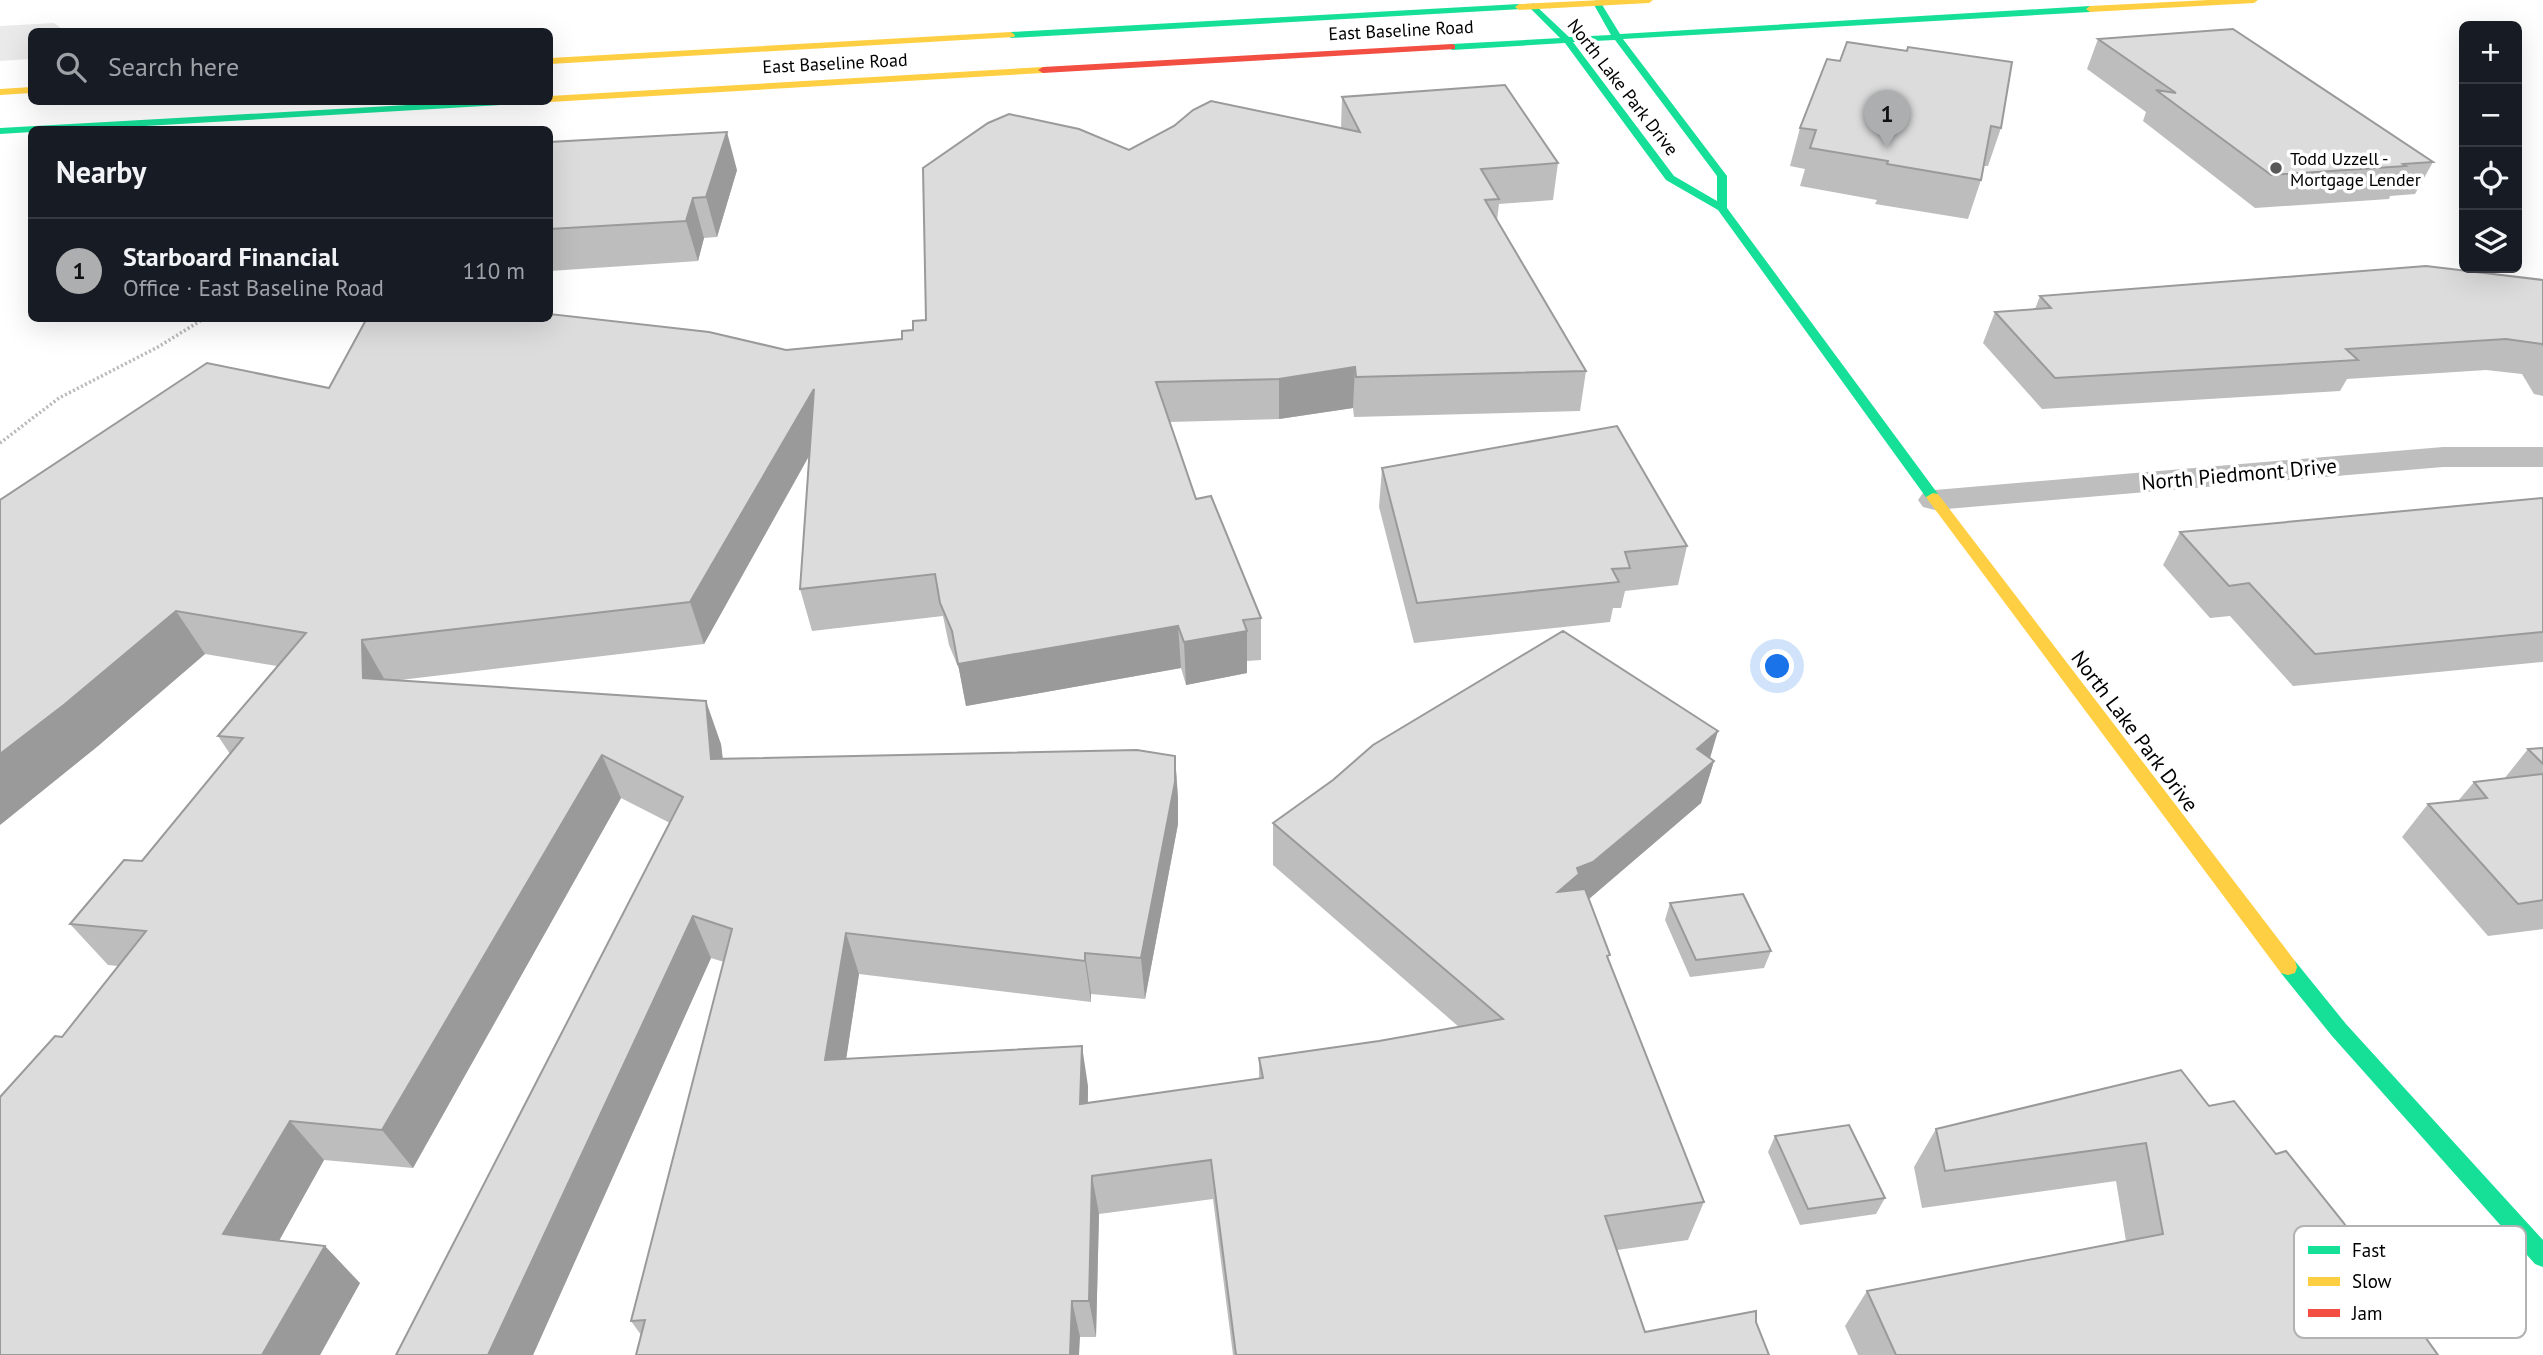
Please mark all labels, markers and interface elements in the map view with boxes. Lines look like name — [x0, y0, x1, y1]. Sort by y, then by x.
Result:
street label: North Lake Park Drive — [1562, 14, 1684, 160]
street label: East Baseline Road — [1328, 15, 1474, 45]
map controls — [2459, 21, 2522, 273]
button: + — [2459, 21, 2522, 84]
search box — [28, 28, 553, 105]
icon: search — [52, 48, 90, 86]
street label: East Baseline Road — [762, 48, 908, 78]
text: Search here — [108, 50, 239, 83]
button: − — [2459, 84, 2522, 147]
pin: 1 — [1864, 90, 1910, 148]
place label: Todd Uzzell - Mortgage Lender — [2290, 147, 2421, 191]
button: locate — [2459, 147, 2522, 210]
text: Nearby — [56, 152, 146, 191]
marker: Todd Uzzell - Mortgage Lender — [2268, 160, 2284, 176]
button: layers — [2459, 210, 2522, 273]
text: Starboard Financial — [123, 240, 339, 273]
text: 1 — [72, 256, 86, 285]
text: 110 m — [463, 256, 525, 285]
text: Office · East Baseline Road — [123, 273, 384, 302]
street label: North Piedmont Drive — [2140, 452, 2338, 496]
street label: North Lake Park Drive — [2066, 645, 2204, 817]
your location — [1760, 649, 1794, 683]
legend — [2294, 1226, 2526, 1338]
text: Fast — [2352, 1238, 2386, 1262]
text: Slow — [2352, 1269, 2392, 1293]
text: Jam — [2351, 1301, 2382, 1325]

